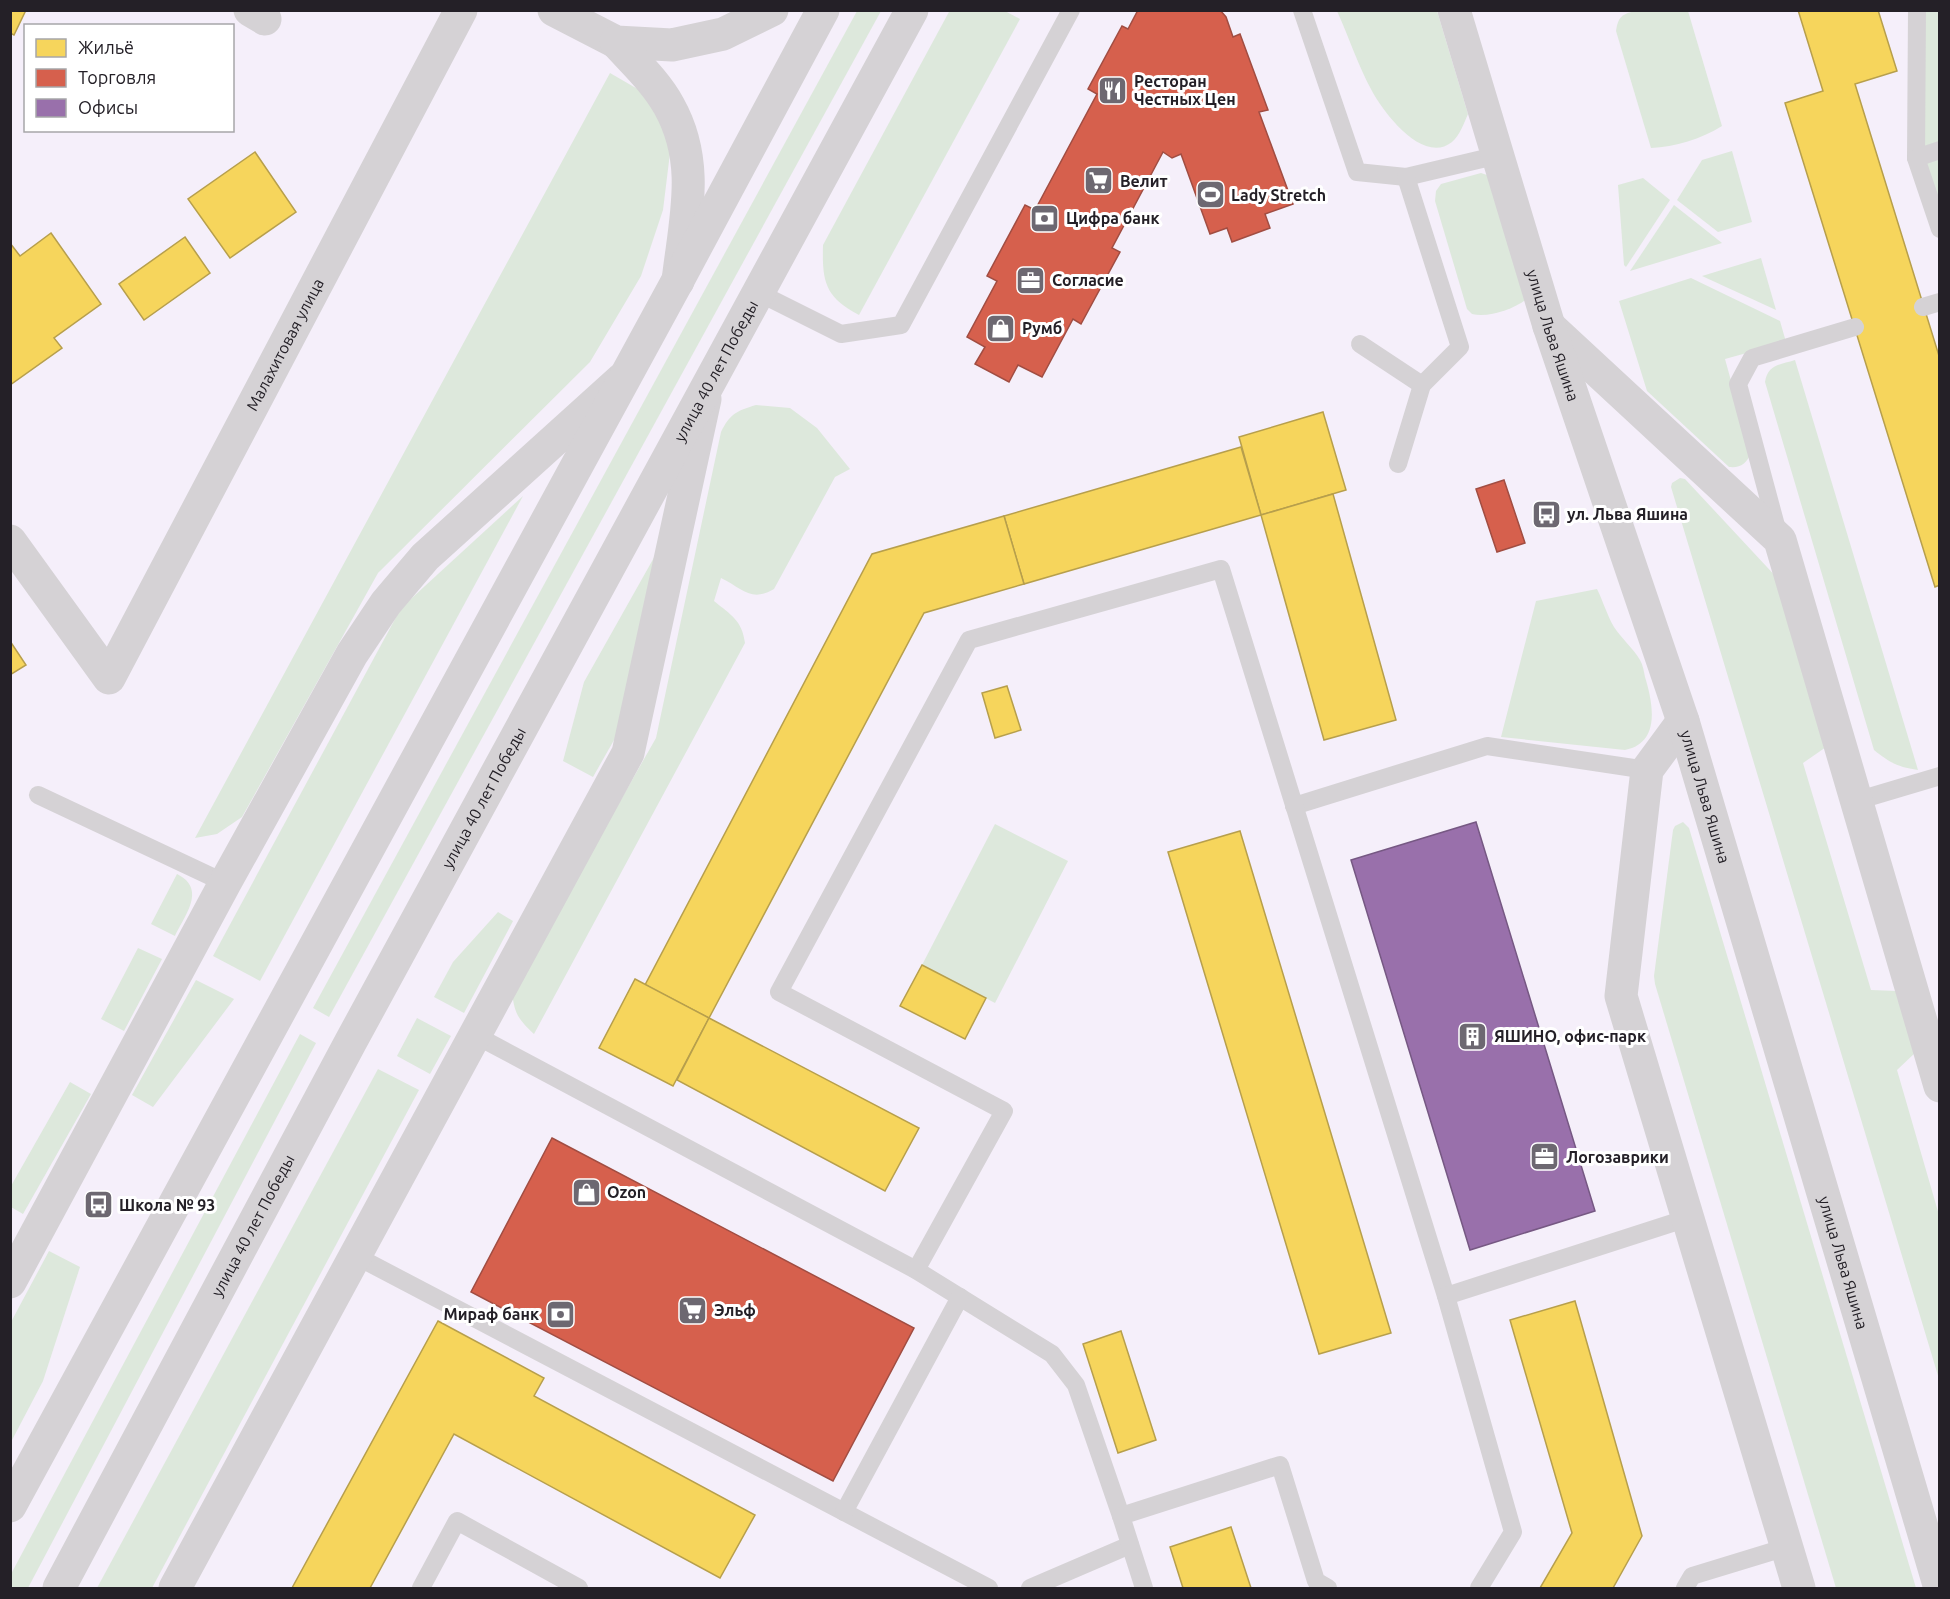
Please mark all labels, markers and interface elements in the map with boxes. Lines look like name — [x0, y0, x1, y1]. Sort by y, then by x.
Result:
legend — [24, 24, 234, 132]
text: Жильё — [78, 37, 134, 57]
text: Торговля — [78, 67, 156, 87]
place label: Ресторан Честных Цен — [1134, 72, 1236, 108]
restaurant icon: Ресторан Честных Цен — [1097, 74, 1129, 106]
text: Офисы — [78, 97, 138, 117]
supermarket icon: Велит — [1083, 165, 1115, 197]
place label: Велит — [1120, 172, 1168, 190]
sports icon: Lady Stretch — [1194, 179, 1226, 211]
place label: Lady Stretch — [1231, 186, 1326, 204]
bank icon: Цифра банк — [1029, 202, 1061, 234]
place label: Цифра банк — [1066, 209, 1160, 227]
office icon: Согласие — [1015, 264, 1047, 296]
street label: улица Льва Яшина — [1523, 267, 1583, 404]
place label: Согласие — [1052, 271, 1124, 289]
street label: Малахитовая улица — [243, 275, 327, 414]
street label: улица 40 лет Победы — [670, 297, 761, 445]
shop icon: Румб — [985, 312, 1017, 344]
place label: Румб — [1022, 319, 1062, 337]
bus stop icon: ул. Льва Яшина — [1530, 498, 1562, 530]
place label: ул. Льва Яшина — [1567, 505, 1688, 523]
street label: улица 40 лет Победы — [438, 724, 529, 872]
street label: улица Льва Яшина — [1677, 728, 1734, 865]
building icon: ЯШИНО, офис-парк — [1457, 1020, 1489, 1052]
place label: ЯШИНО, офис-парк — [1494, 1027, 1646, 1045]
office icon: Логозаврики — [1529, 1141, 1561, 1173]
place label: Логозаврики — [1566, 1148, 1669, 1166]
street label: улица 40 лет Победы — [207, 1151, 298, 1299]
shop icon: Ozon — [570, 1176, 602, 1208]
place label: Ozon — [607, 1183, 646, 1201]
bus stop icon: Школа № 93 — [82, 1189, 114, 1221]
street label: улица Льва Яшина — [1815, 1194, 1872, 1331]
place label: Школа № 93 — [119, 1196, 215, 1214]
supermarket icon: Эльф — [677, 1294, 709, 1326]
bank icon: Мираф банк — [544, 1298, 576, 1330]
place label: Эльф — [714, 1301, 756, 1319]
place label: Мираф банк — [444, 1305, 539, 1323]

